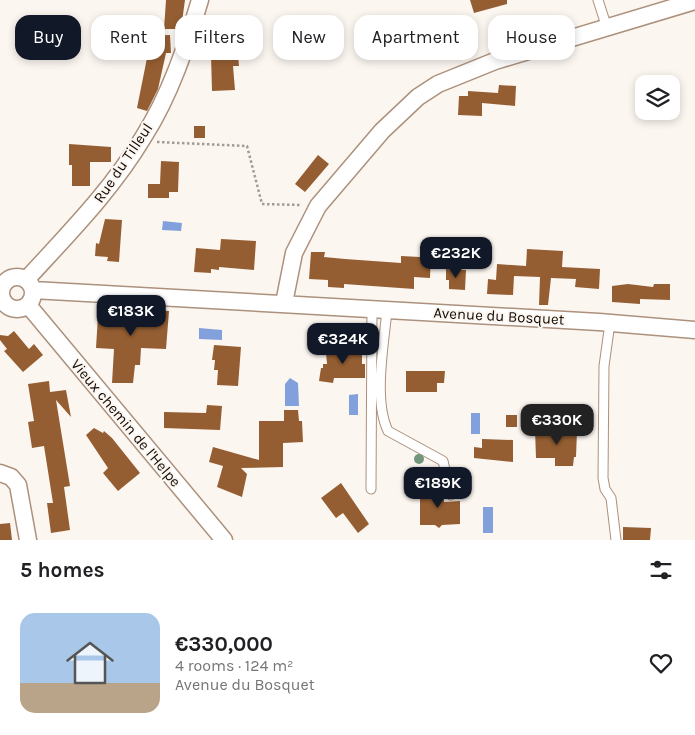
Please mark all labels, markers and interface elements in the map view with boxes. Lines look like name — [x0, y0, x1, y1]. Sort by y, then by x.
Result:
chip: Buy — [15, 15, 81, 60]
chip: Rent — [91, 15, 165, 60]
chip: Filters — [175, 15, 263, 60]
chip: New — [273, 15, 344, 60]
chip: Apartment — [354, 15, 478, 60]
chip: House — [488, 15, 575, 60]
map controls — [635, 75, 680, 120]
button: layers — [635, 75, 680, 120]
street label: Rue du Tilleul — [90, 120, 156, 206]
pin: €232K — [421, 236, 491, 279]
text: €232K — [431, 243, 481, 262]
pin: €183K — [96, 294, 166, 337]
text: €183K — [108, 301, 154, 320]
street label: Avenue du Bosquet — [433, 304, 565, 328]
pin: €324K — [308, 322, 378, 365]
text: €324K — [318, 329, 368, 348]
street label: Vieux chemin de l'Helpe — [67, 355, 185, 491]
pin: €330K — [522, 404, 592, 446]
text: €330K — [532, 410, 582, 429]
pin: €189K — [403, 466, 473, 509]
text: €189K — [415, 473, 461, 492]
icon: filters — [647, 556, 675, 584]
text: 5 homes — [20, 558, 105, 582]
text: €330,000 — [175, 632, 273, 656]
icon: home — [60, 633, 120, 693]
icon: heart — [647, 649, 675, 677]
text: 4 rooms · 124 m² — [175, 656, 294, 675]
text: Avenue du Bosquet — [175, 675, 315, 694]

